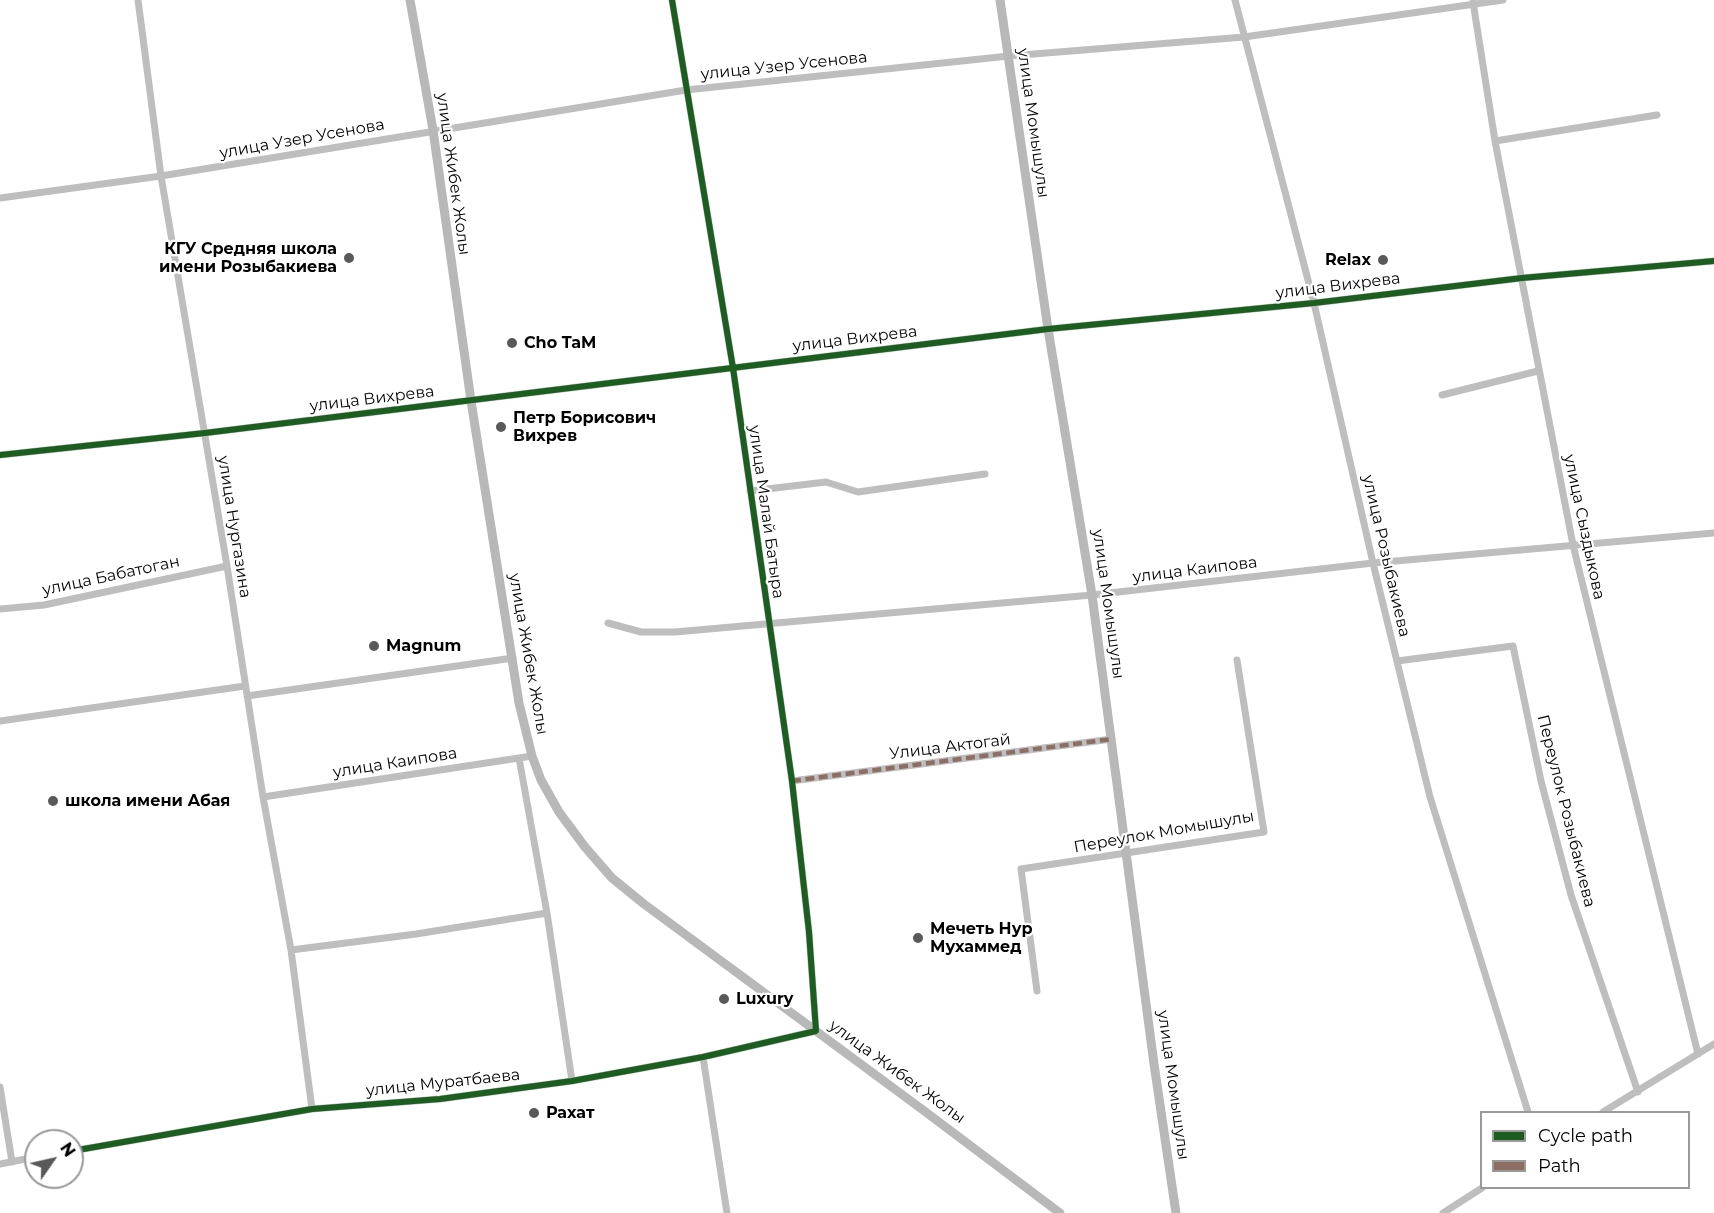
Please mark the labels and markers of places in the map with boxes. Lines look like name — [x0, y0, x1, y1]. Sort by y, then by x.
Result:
place label: КГУ Средняя школа имени Розыбакиева — [159, 239, 337, 277]
place label: Relax — [1325, 250, 1371, 270]
marker: КГУ Средняя школа имени Розыбакиева — [342, 251, 356, 265]
marker: Relax — [1376, 253, 1390, 267]
place label: Cho TaM — [524, 333, 596, 353]
marker: Cho TaM — [505, 336, 519, 350]
place label: Петр Борисович Вихрев — [513, 408, 656, 446]
marker: Петр Борисович Вихрев — [494, 420, 508, 434]
place label: Magnum — [386, 636, 461, 656]
marker: Magnum — [367, 639, 381, 653]
place label: школа имени Абая — [65, 791, 230, 811]
marker: школа имени Абая — [46, 794, 60, 808]
place label: Мечеть Нур Мухаммед — [930, 919, 1033, 957]
marker: Мечеть Нур Мухаммед — [911, 931, 925, 945]
place label: Luxury — [736, 989, 793, 1009]
marker: Luxury — [717, 992, 731, 1006]
place label: Рахат — [546, 1103, 595, 1123]
marker: Рахат — [527, 1106, 541, 1120]

